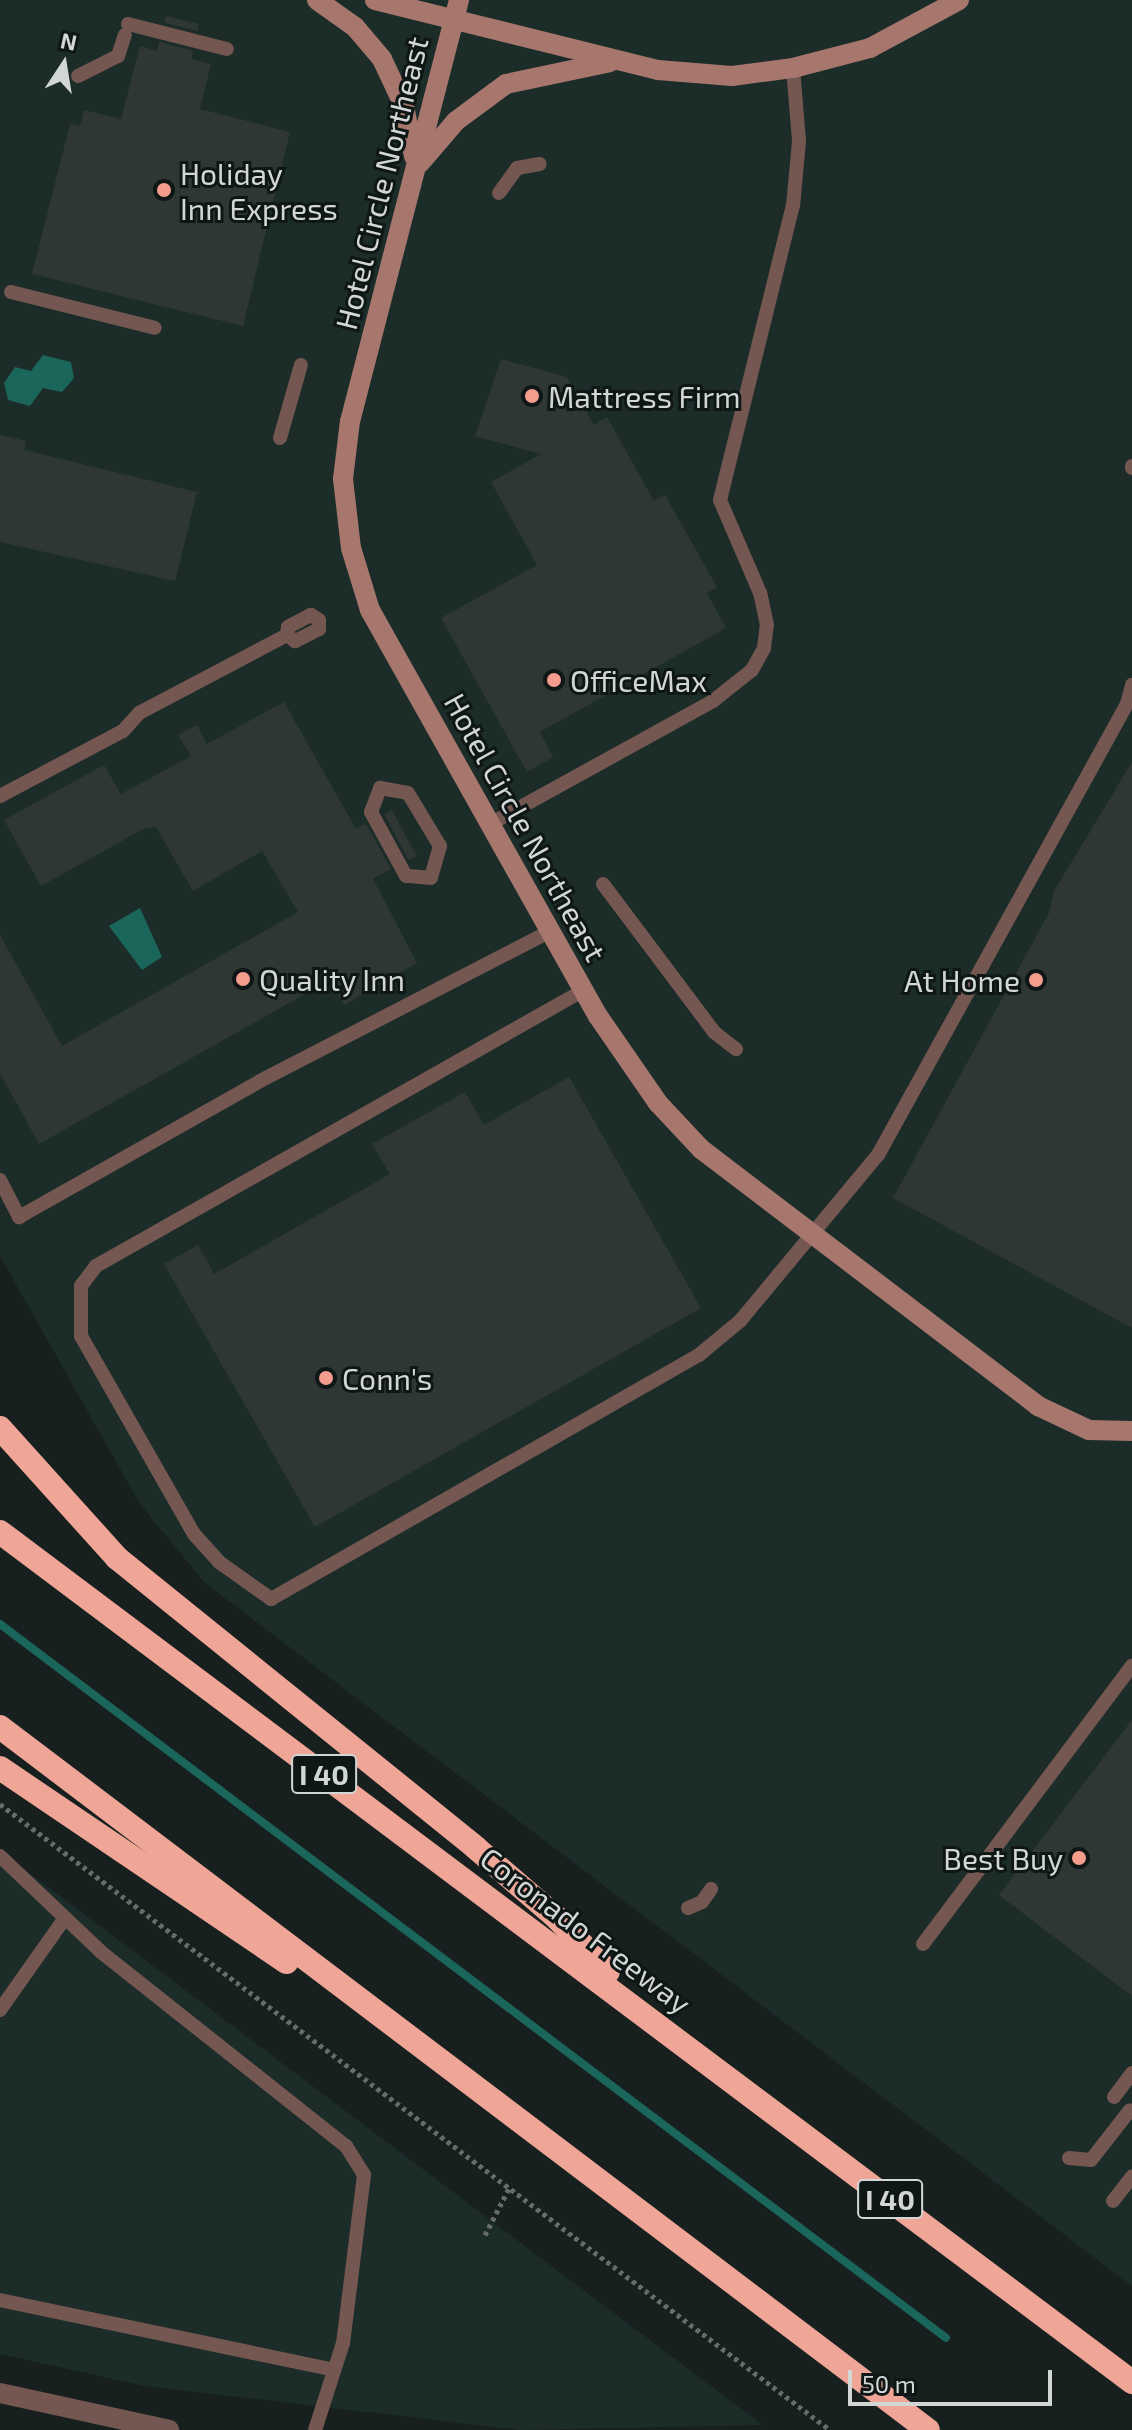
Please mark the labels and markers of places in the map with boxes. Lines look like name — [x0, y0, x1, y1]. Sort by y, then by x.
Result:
place label: Holiday Inn Express — [180, 155, 338, 226]
marker: Holiday Inn Express — [155, 181, 173, 199]
place label: Mattress Firm — [548, 378, 740, 414]
marker: Mattress Firm — [523, 387, 541, 405]
place label: OfficeMax — [570, 662, 707, 698]
marker: OfficeMax — [545, 671, 563, 689]
place label: Quality Inn — [259, 961, 406, 997]
place label: At Home — [904, 962, 1020, 998]
marker: Quality Inn — [234, 970, 252, 988]
marker: At Home — [1027, 971, 1045, 989]
place label: Conn's — [342, 1360, 432, 1396]
marker: Conn's — [317, 1369, 335, 1387]
place label: Best Buy — [943, 1840, 1063, 1876]
marker: Best Buy — [1070, 1849, 1088, 1867]

